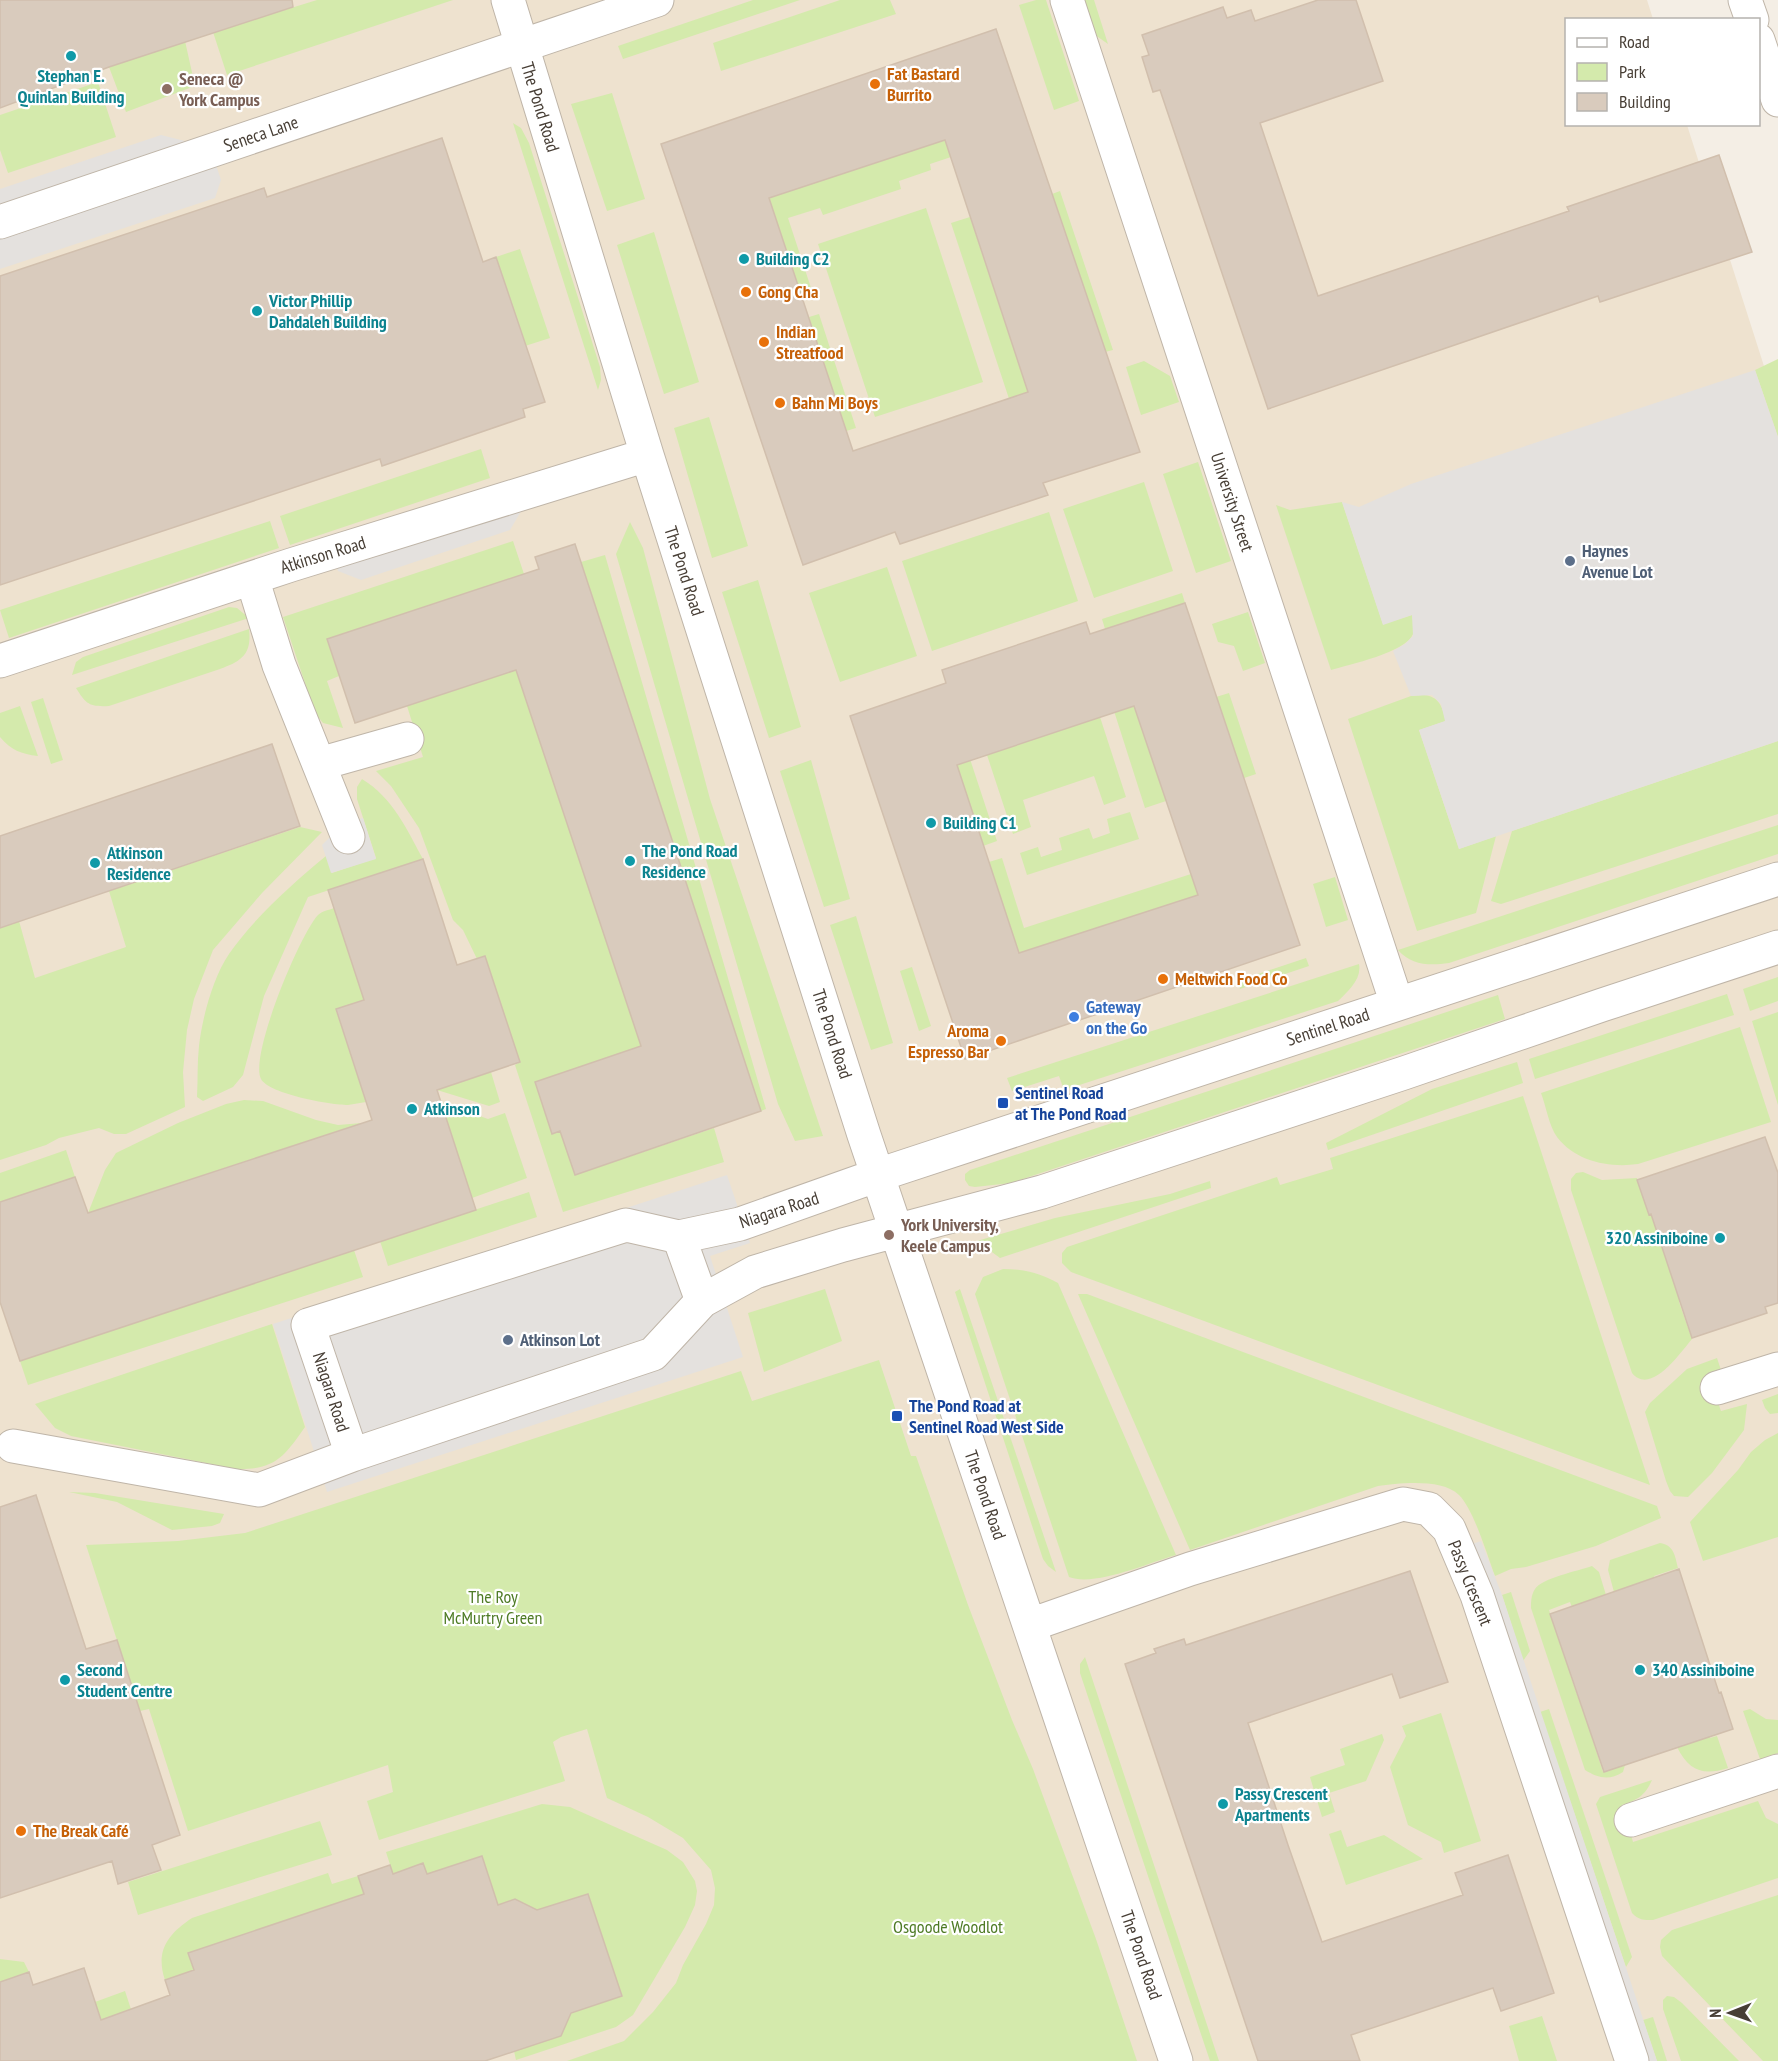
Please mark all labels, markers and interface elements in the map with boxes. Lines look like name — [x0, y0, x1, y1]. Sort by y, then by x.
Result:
legend — [1565, 18, 1760, 126]
text: Road — [1619, 30, 1650, 53]
marker: Stephan E. Quinlan Building — [64, 49, 78, 63]
street label: The Pond Road — [516, 59, 565, 155]
text: Park — [1619, 60, 1646, 83]
place label: Fat Bastard Burrito — [887, 62, 959, 106]
place label: Stephan E. Quinlan Building — [17, 64, 125, 108]
place label: Seneca @ York Campus — [178, 67, 260, 111]
marker: Fat Bastard Burrito — [868, 77, 882, 91]
marker: Seneca @ York Campus — [160, 82, 174, 96]
text: Building — [1619, 90, 1671, 113]
street label: Seneca Lane — [220, 110, 301, 157]
place label: Building C2 — [756, 247, 830, 270]
marker: Building C2 — [737, 252, 751, 266]
place label: Gong Cha — [758, 280, 818, 303]
marker: Gong Cha — [739, 285, 753, 299]
place label: Victor Phillip Dahdaleh Building — [268, 289, 387, 333]
marker: Victor Phillip Dahdaleh Building — [250, 304, 264, 318]
place label: Indian Streatfood — [776, 320, 844, 364]
marker: Indian Streatfood — [757, 335, 771, 349]
place label: Bahn Mi Boys — [792, 391, 878, 414]
marker: Bahn Mi Boys — [773, 396, 787, 410]
street label: University Street — [1206, 449, 1259, 554]
street label: The Pond Road — [659, 523, 710, 619]
street label: Atkinson Road — [277, 531, 368, 578]
place label: Haynes Avenue Lot — [1581, 539, 1654, 583]
marker: Haynes Avenue Lot — [1563, 554, 1577, 568]
place label: Building C1 — [943, 811, 1017, 834]
marker: Building C1 — [924, 816, 938, 830]
place label: The Pond Road Residence — [642, 839, 738, 883]
place label: Atkinson Residence — [106, 841, 171, 885]
marker: The Pond Road Residence — [623, 854, 637, 868]
marker: Atkinson Residence — [88, 856, 102, 870]
place label: Meltwich Food Co — [1175, 967, 1288, 990]
marker: Meltwich Food Co — [1156, 972, 1170, 986]
street label: The Pond Road — [807, 986, 858, 1082]
place label: Gateway on the Go — [1086, 995, 1147, 1039]
street label: Sentinel Road — [1283, 1002, 1372, 1051]
marker: Gateway on the Go — [1067, 1010, 1081, 1024]
place label: Aroma Espresso Bar — [908, 1019, 990, 1063]
marker: Aroma Espresso Bar — [994, 1034, 1008, 1048]
place label: Sentinel Road at The Pond Road — [1015, 1081, 1126, 1125]
marker: Sentinel Road at The Pond Road — [996, 1096, 1010, 1110]
place label: Atkinson — [423, 1097, 480, 1120]
marker: Atkinson — [405, 1102, 419, 1116]
street label: Niagara Road — [736, 1186, 822, 1233]
place label: York University, Keele Campus — [900, 1213, 999, 1257]
place label: 320 Assiniboine — [1605, 1226, 1708, 1249]
marker: York University, Keele Campus — [882, 1228, 896, 1242]
marker: 320 Assiniboine — [1713, 1231, 1727, 1245]
place label: Atkinson Lot — [519, 1328, 601, 1351]
marker: Atkinson Lot — [501, 1333, 515, 1347]
street label: Niagara Road — [308, 1349, 355, 1435]
place label: The Pond Road at Sentinel Road West Side — [909, 1394, 1064, 1438]
marker: The Pond Road at Sentinel Road West Side — [890, 1409, 904, 1423]
street label: The Pond Road — [959, 1447, 1011, 1542]
street label: Passy Crescent — [1443, 1537, 1498, 1629]
park label: The Roy McMurtry Green — [444, 1585, 542, 1629]
place label: Second Student Centre — [77, 1658, 173, 1702]
place label: 340 Assiniboine — [1652, 1658, 1755, 1681]
marker: 340 Assiniboine — [1633, 1663, 1647, 1677]
marker: Second Student Centre — [58, 1673, 72, 1687]
place label: Passy Crescent Apartments — [1234, 1782, 1329, 1826]
marker: Passy Crescent Apartments — [1216, 1797, 1230, 1811]
place label: The Break Café — [33, 1819, 129, 1842]
marker: The Break Café — [14, 1824, 28, 1838]
street label: The Pond Road — [1115, 1907, 1167, 2002]
park label: Osgoode Woodlot — [893, 1915, 1003, 1938]
north arrow — [1700, 1983, 1760, 2043]
text: N — [1705, 2009, 1725, 2018]

